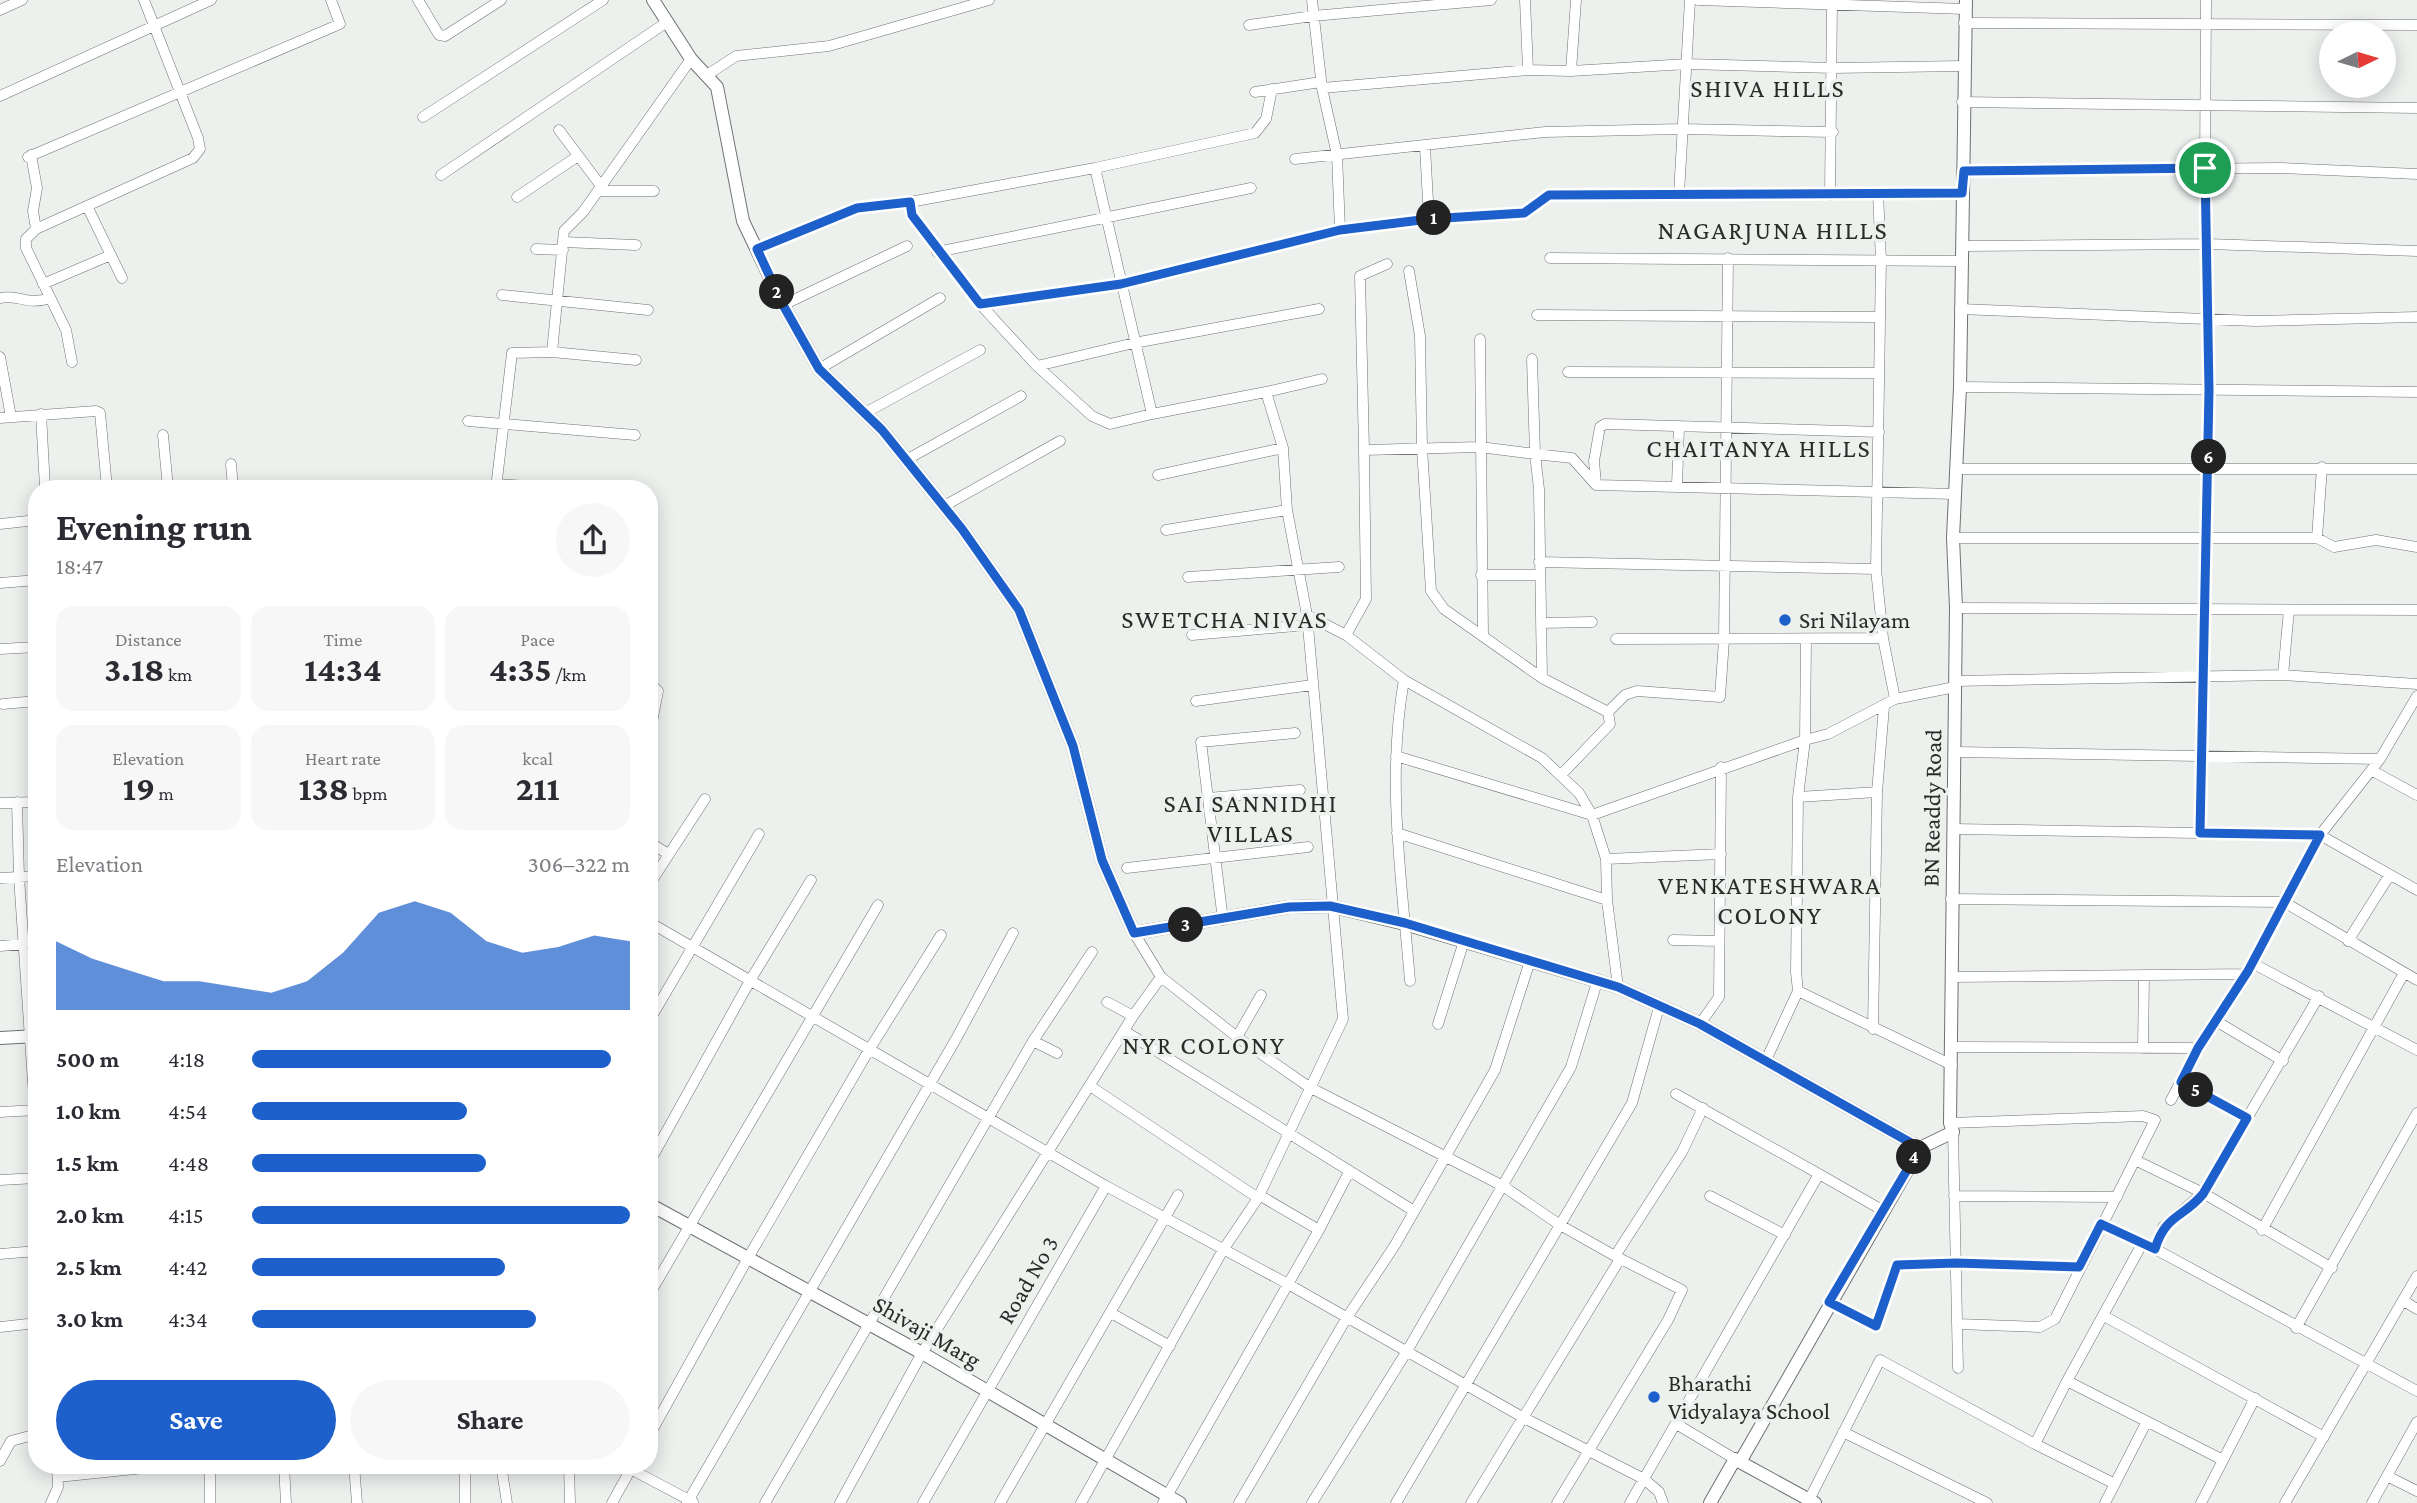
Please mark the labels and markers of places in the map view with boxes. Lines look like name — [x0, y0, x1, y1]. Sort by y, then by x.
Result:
pin — [2175, 138, 2235, 198]
pin: 1 — [1416, 200, 1452, 235]
pin: 2 — [760, 274, 794, 310]
pin: 6 — [2192, 440, 2226, 475]
place label: Sri Nilayam — [1799, 606, 1910, 633]
marker: Sri Nilayam — [1777, 612, 1793, 628]
pin: 3 — [1168, 908, 1204, 942]
pin: 5 — [2178, 1072, 2214, 1108]
pin: 4 — [1896, 1140, 1932, 1174]
place label: Bharathi Vidyalaya School — [1668, 1369, 1830, 1424]
marker: Bharathi Vidyalaya School — [1646, 1389, 1662, 1405]

